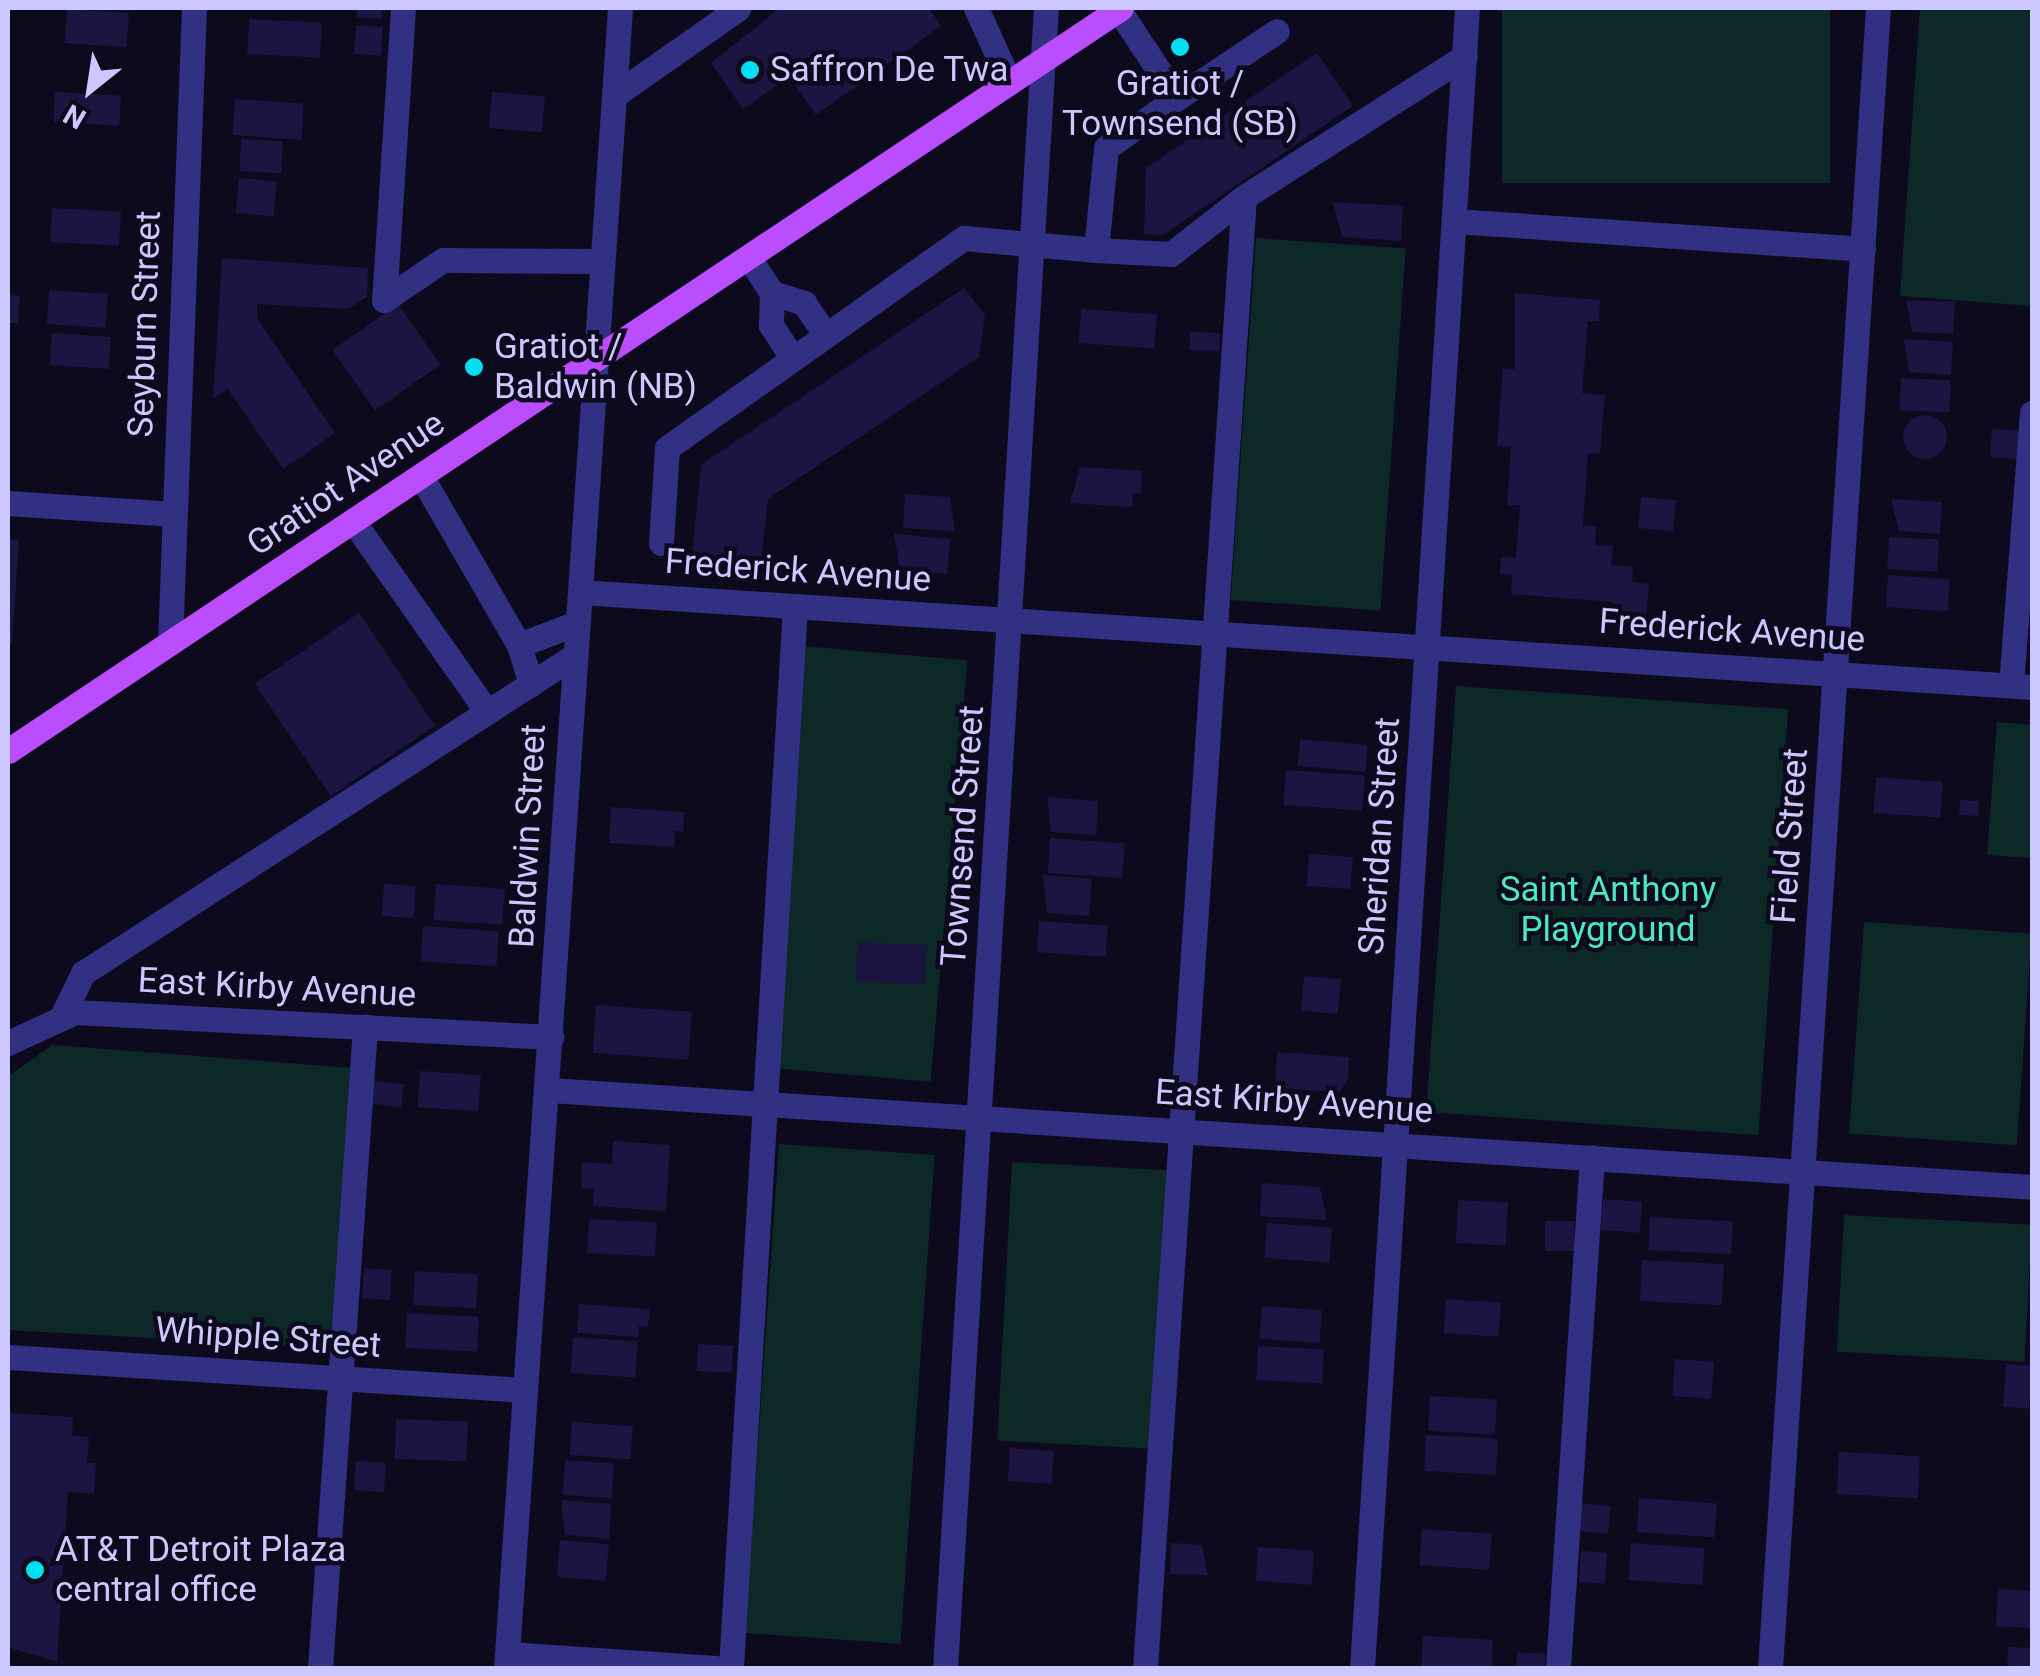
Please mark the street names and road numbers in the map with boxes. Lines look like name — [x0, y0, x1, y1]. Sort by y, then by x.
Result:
street label: Seyburn Street — [120, 210, 170, 438]
street label: Gratiot Avenue — [240, 403, 452, 565]
street label: Frederick Avenue — [663, 541, 933, 601]
street label: Frederick Avenue — [1597, 601, 1867, 661]
street label: Townsend Street — [933, 704, 993, 968]
street label: Sheridan Street — [1351, 716, 1409, 956]
street label: Baldwin Street — [501, 723, 555, 949]
street label: Field Street — [1763, 747, 1817, 925]
street label: East Kirby Avenue — [137, 960, 417, 1016]
street label: East Kirby Avenue — [1154, 1071, 1434, 1133]
street label: Whipple Street — [154, 1309, 382, 1367]

